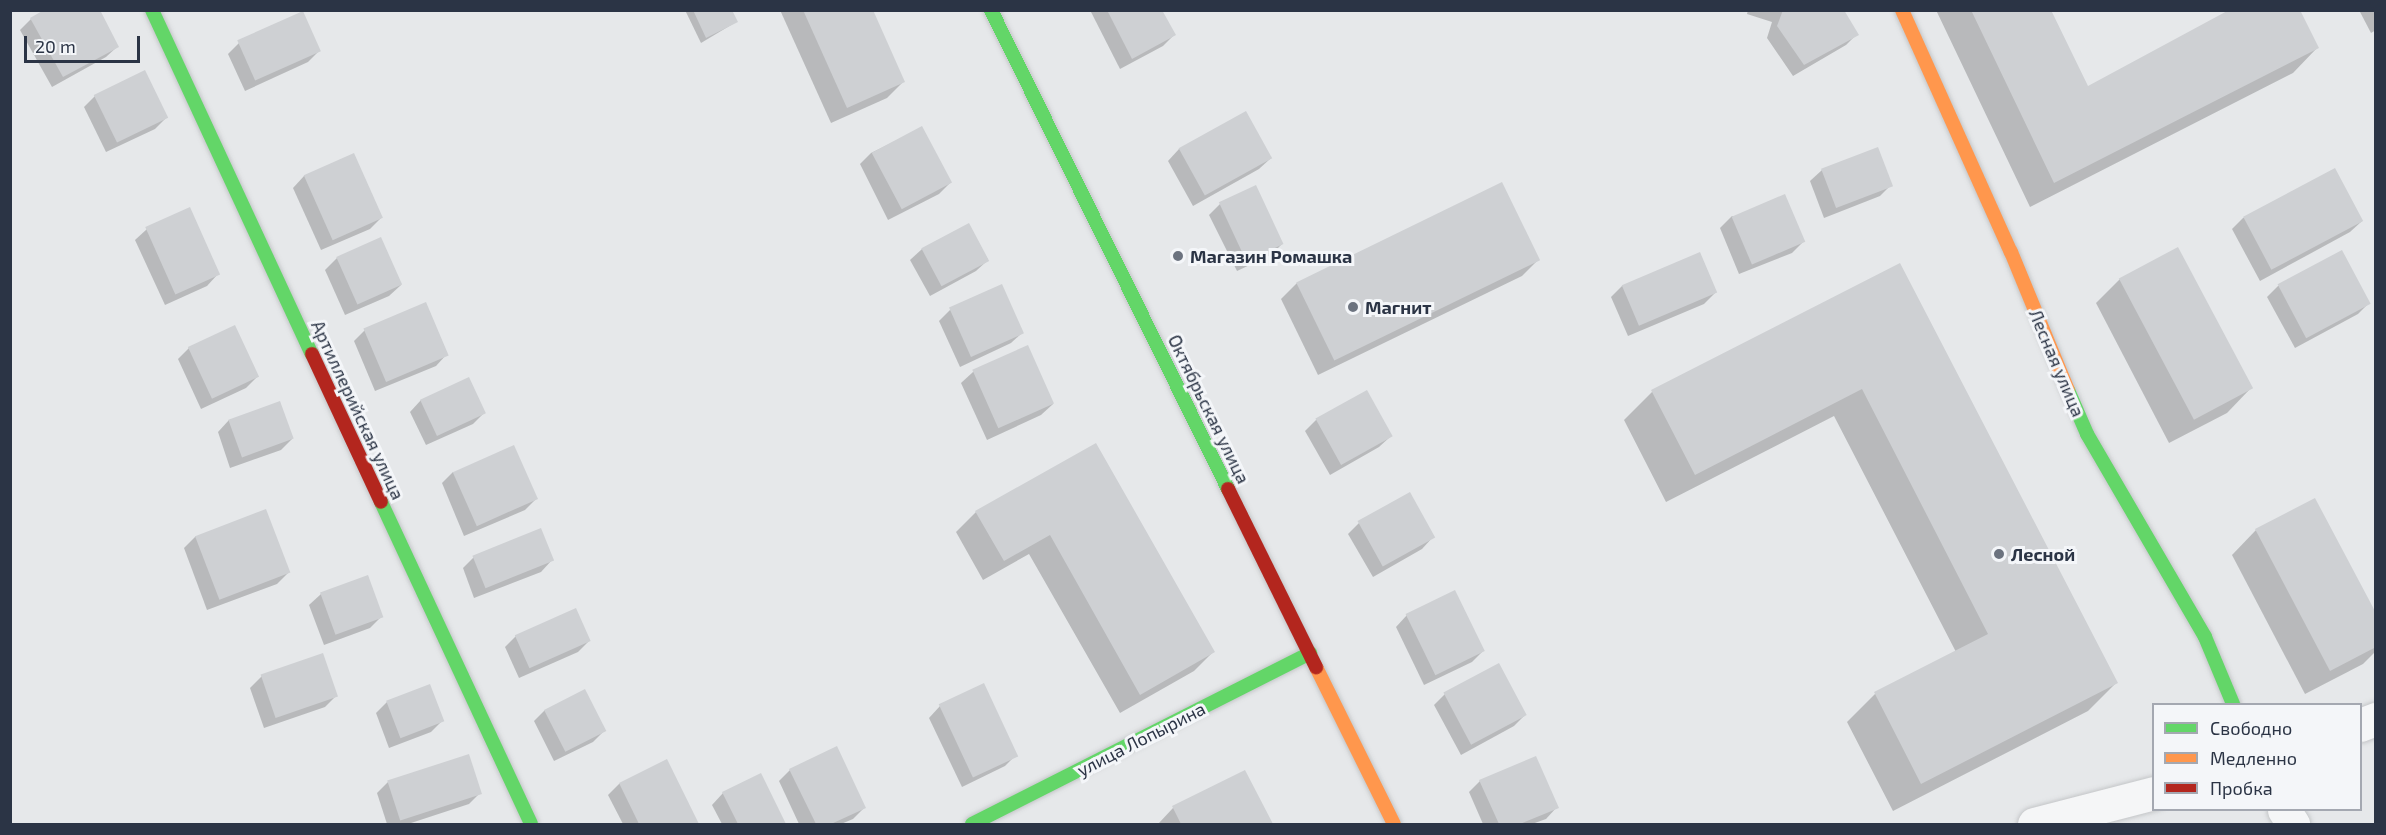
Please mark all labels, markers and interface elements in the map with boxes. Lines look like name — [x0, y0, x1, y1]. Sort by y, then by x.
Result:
scale bar — [27, 24, 142, 62]
text: 20 m — [35, 35, 76, 57]
place label: Магазин Ромашка — [1190, 245, 1352, 267]
marker: Магазин Ромашка — [1171, 249, 1185, 263]
place label: Магнит — [1365, 296, 1431, 318]
marker: Магнит — [1346, 300, 1360, 314]
street label: Лесная улица — [2025, 306, 2089, 420]
street label: Артиллерийская улица — [307, 317, 409, 503]
street label: Октябрьская улица — [1164, 331, 1254, 487]
place label: Лесной — [2011, 543, 2075, 565]
marker: Лесной — [1992, 547, 2006, 561]
street label: улица Лопырина — [1073, 697, 1209, 781]
legend — [2152, 703, 2362, 811]
text: Свободно — [2210, 717, 2292, 739]
text: Медленно — [2210, 747, 2297, 769]
text: Пробка — [2210, 777, 2273, 799]

